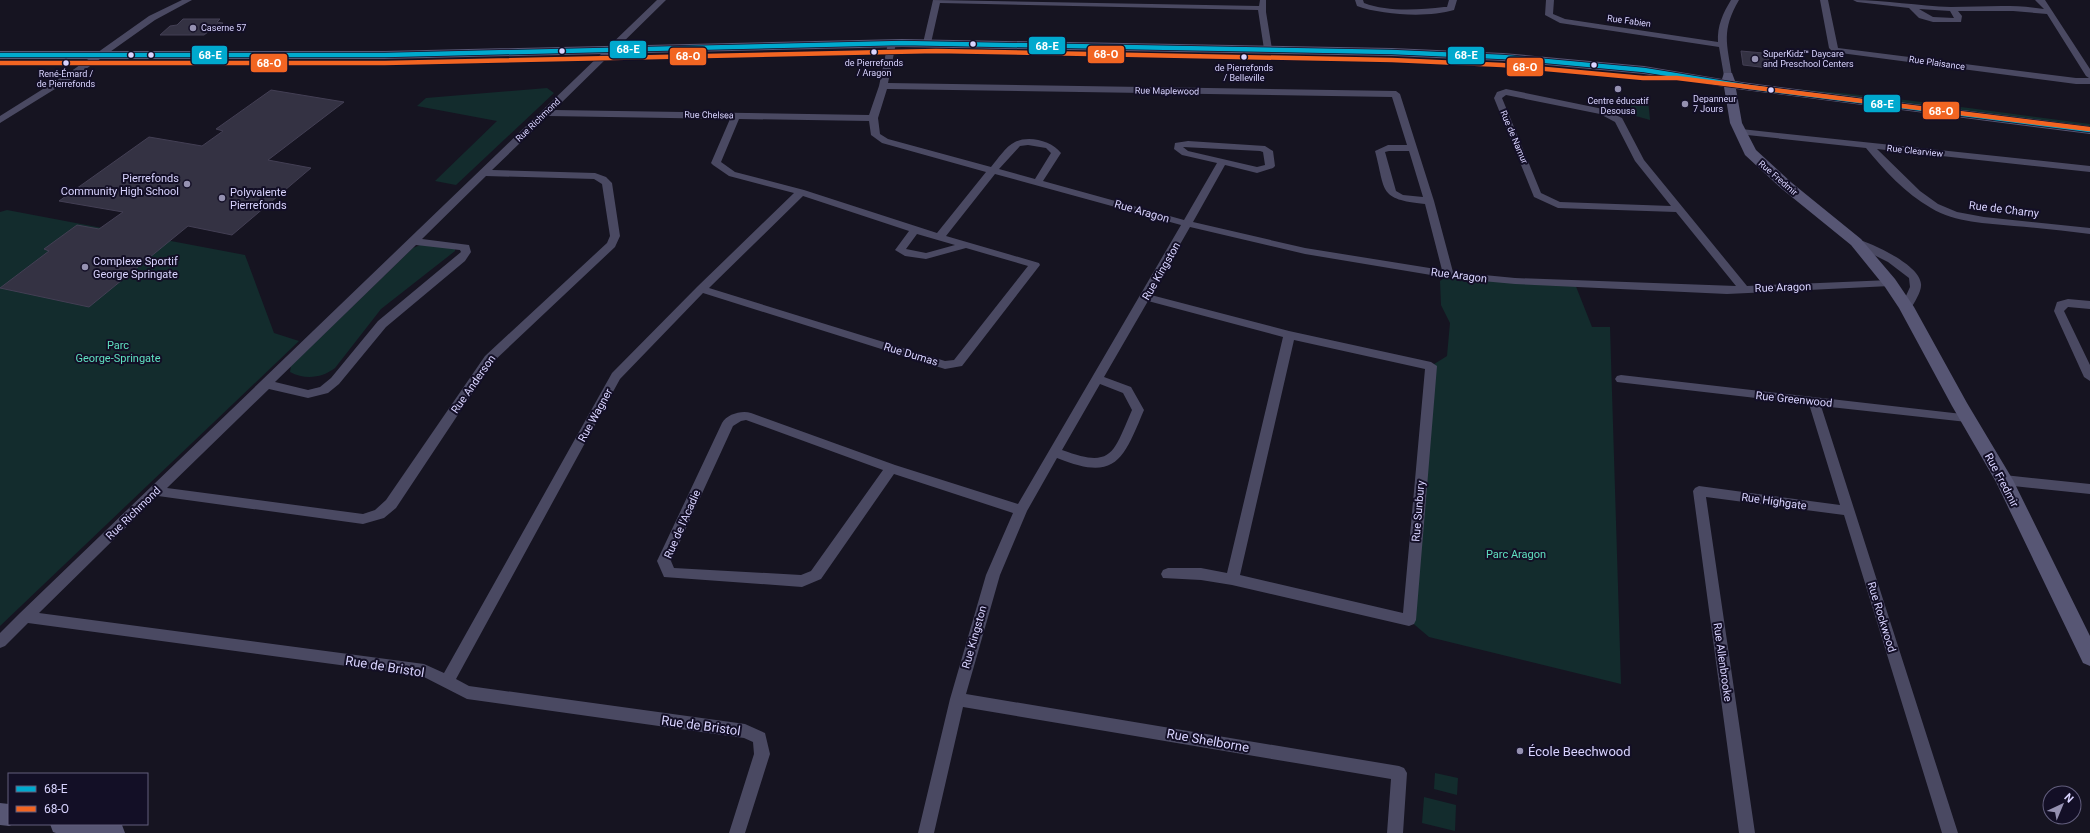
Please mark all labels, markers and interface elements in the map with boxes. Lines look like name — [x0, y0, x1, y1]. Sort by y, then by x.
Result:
street label: Rue Fabien — [1606, 13, 1652, 29]
marker: Caserne 57 — [188, 23, 198, 33]
place label: Caserne 57 — [201, 23, 246, 33]
line badge: 68-E — [1028, 36, 1066, 55]
unlabelled marker — [968, 39, 978, 49]
line badge: 68-E — [609, 40, 647, 59]
text: 68-E — [1035, 40, 1059, 53]
text: 68-E — [616, 43, 640, 56]
line badge: 68-E — [191, 45, 228, 65]
line badge: 68-O — [1087, 45, 1125, 64]
unlabelled marker — [557, 46, 567, 56]
line badge: 68-E — [1447, 46, 1485, 65]
line badge: 68-O — [669, 47, 707, 66]
marker: de Pierrefonds / Aragon — [869, 47, 879, 57]
text: 68-O — [1094, 48, 1119, 61]
text: 68-E — [198, 49, 222, 62]
text: 68-E — [1454, 49, 1478, 62]
place label: SuperKidz™ Daycare and Preschool Centers — [1763, 49, 1854, 69]
unlabelled marker — [126, 50, 136, 60]
unlabelled marker — [146, 50, 156, 60]
text: 68-O — [676, 50, 701, 63]
marker: de Pierrefonds / Belleville — [1239, 52, 1249, 62]
line badge: 68-O — [250, 53, 288, 73]
marker: SuperKidz™ Daycare and Preschool Centers — [1750, 54, 1760, 64]
street label: Rue Plaisance — [1908, 54, 1966, 72]
text: 68-O — [257, 57, 282, 70]
line badge: 68-O — [1506, 57, 1544, 77]
marker: René-Émard / de Pierrefonds — [61, 58, 71, 68]
place label: de Pierrefonds / Aragon — [845, 58, 904, 78]
unlabelled marker — [1589, 60, 1599, 70]
text: 68-O — [1513, 61, 1538, 74]
place label: de Pierrefonds / Belleville — [1215, 63, 1274, 83]
place label: René-Émard / de Pierrefonds — [37, 68, 96, 89]
marker: Centre éducatif Desousa — [1613, 84, 1623, 94]
street label: Rue Maplewood — [1135, 85, 1199, 97]
unlabelled marker — [1766, 85, 1776, 95]
place label: Depanneur 7 Jours — [1693, 94, 1736, 114]
line badge: 68-E — [1863, 94, 1901, 113]
street label: Rue Richmond — [514, 96, 562, 144]
place label: Centre éducatif Desousa — [1587, 96, 1649, 116]
text: 68-E — [1870, 98, 1894, 111]
marker: Depanneur 7 Jours — [1680, 99, 1690, 109]
line badge: 68-O — [1922, 101, 1960, 120]
text: 68-O — [1929, 105, 1954, 118]
street label: Rue de Namur — [1498, 109, 1530, 165]
street label: Rue Chelsea — [684, 110, 734, 120]
street label: Rue Clearview — [1886, 143, 1944, 159]
street label: Rue Fredmir — [1756, 158, 1800, 198]
place label: Pierrefonds Community High School — [61, 172, 179, 198]
marker: Pierrefonds Community High School — [182, 179, 192, 189]
place label: Polyvalente Pierrefonds — [230, 186, 287, 212]
marker: Polyvalente Pierrefonds — [217, 193, 227, 203]
street label: Rue Aragon — [1113, 197, 1171, 226]
street label: Rue de Charny — [1968, 199, 2040, 220]
street label: Rue Kingston — [1140, 240, 1183, 303]
place label: Complexe Sportif George Springate — [93, 255, 178, 281]
marker: Complexe Sportif George Springate — [80, 262, 90, 272]
street label: Rue Aragon — [1430, 266, 1488, 285]
street label: Rue Aragon — [1755, 280, 1812, 295]
park label: Parc George-Springate — [75, 339, 161, 365]
street label: Rue Dumas — [882, 340, 940, 369]
street label: Rue Anderson — [448, 353, 498, 416]
street label: Rue Wagner — [576, 386, 616, 444]
street label: Rue Greenwood — [1755, 389, 1833, 410]
street label: Rue Fredmir — [1982, 451, 2021, 510]
street label: Rue Sunbury — [1409, 479, 1428, 542]
street label: Rue Richmond — [103, 484, 163, 543]
street label: Rue de l'Acadie — [662, 488, 703, 561]
street label: Rue Highgate — [1740, 490, 1808, 513]
park label: Parc Aragon — [1486, 548, 1546, 561]
street label: Rue Rockwood — [1865, 580, 1898, 654]
street label: Rue Kingston — [959, 604, 990, 670]
street label: Rue Allenbrooke — [1711, 622, 1734, 702]
street label: Rue de Bristol — [344, 653, 426, 680]
street label: Rue de Bristol — [660, 713, 741, 738]
street label: Rue Shelborne — [1166, 726, 1250, 755]
place label: École Beechwood — [1528, 744, 1631, 759]
marker: École Beechwood — [1515, 746, 1525, 756]
legend — [8, 773, 148, 825]
text: 68-E — [44, 782, 68, 796]
north arrow — [2042, 785, 2082, 825]
text: N — [2061, 791, 2076, 806]
text: 68-O — [44, 802, 69, 816]

